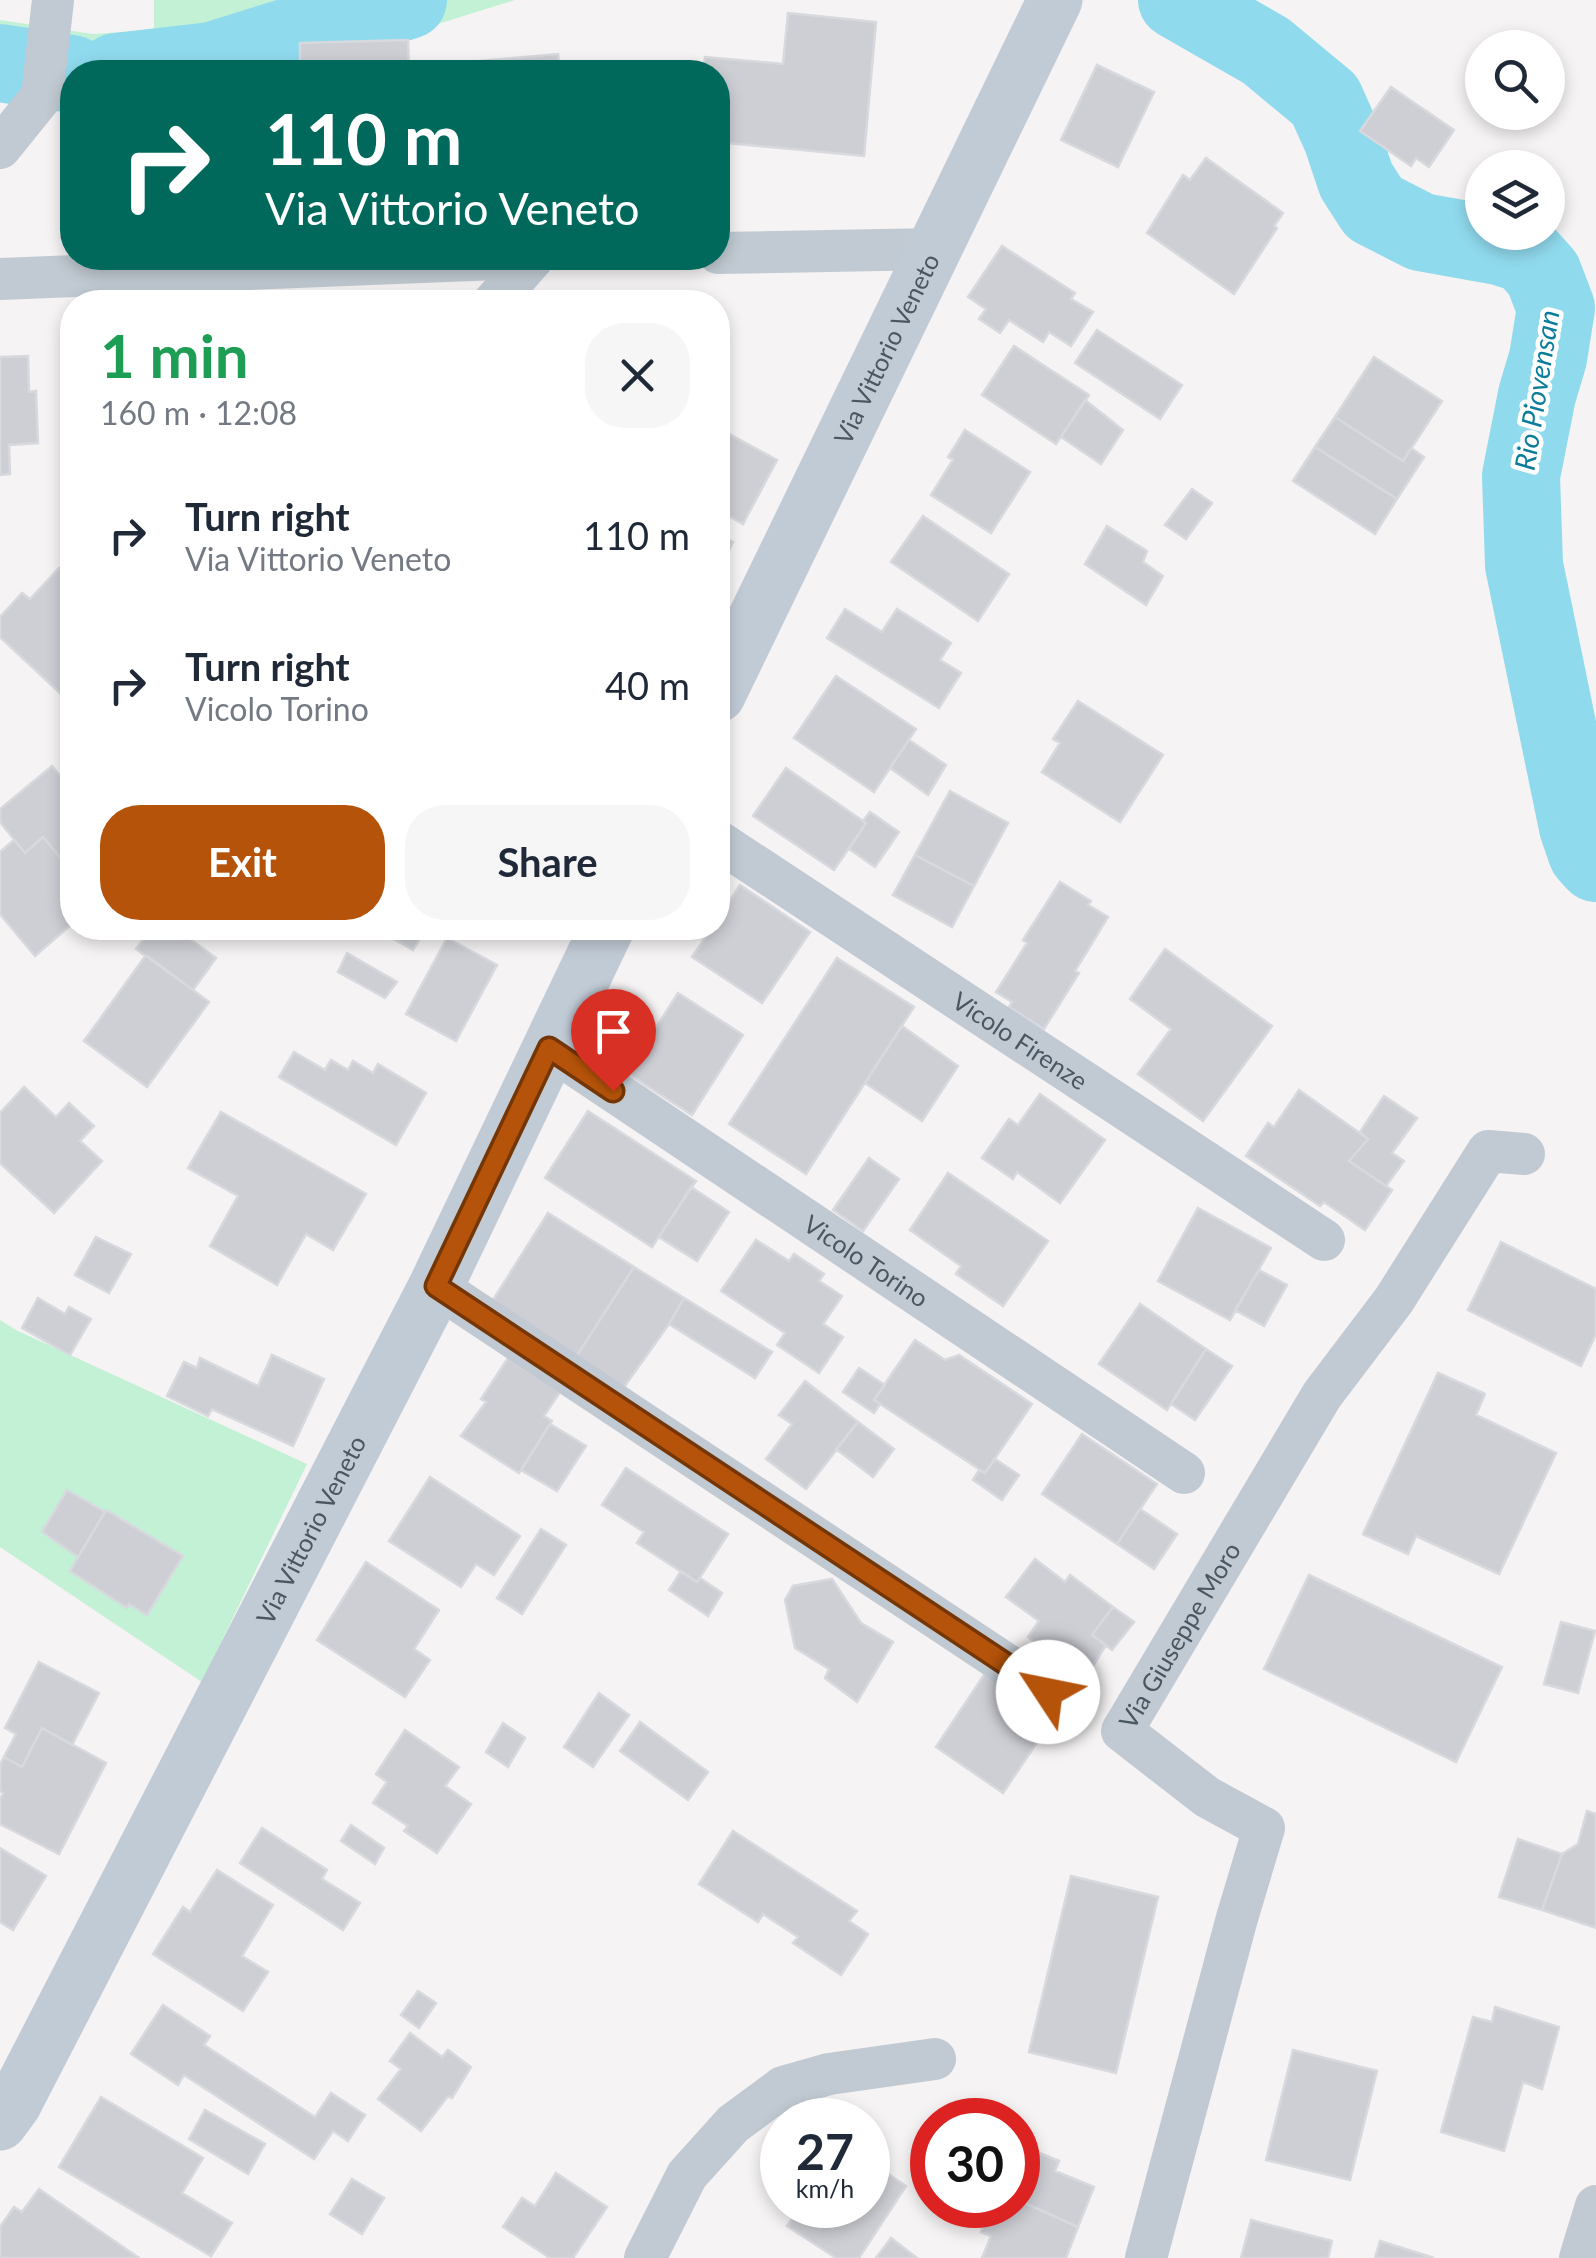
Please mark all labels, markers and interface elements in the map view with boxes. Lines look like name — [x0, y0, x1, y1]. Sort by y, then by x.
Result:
map controls — [1465, 30, 1565, 250]
button: search — [1465, 30, 1565, 130]
text: 110 m — [265, 96, 462, 180]
icon: right — [100, 100, 230, 230]
button: layers — [1465, 150, 1565, 250]
text: Via Vittorio Veneto — [265, 181, 640, 235]
street label: Via Vittorio Veneto — [827, 248, 945, 449]
water label: Rio Piovensan — [1507, 308, 1565, 472]
text: 1 min — [100, 319, 249, 391]
button: close — [585, 323, 690, 428]
text: 160 m · 12:08 — [100, 393, 297, 432]
text: Turn right — [185, 493, 350, 539]
icon: right — [100, 508, 155, 563]
text: 110 m — [583, 512, 690, 558]
text: Via Vittorio Veneto — [185, 539, 451, 578]
text: Turn right — [185, 643, 350, 689]
icon: right — [100, 658, 155, 713]
text: 40 m — [605, 662, 690, 708]
text: Vicolo Torino — [185, 689, 369, 728]
button: Exit — [100, 805, 385, 920]
button: Share — [405, 805, 690, 920]
street label: Vicolo Firenze — [947, 985, 1094, 1095]
pin — [571, 989, 656, 1092]
icon: arrive — [586, 1004, 641, 1059]
street label: Vicolo Torino — [798, 1208, 935, 1313]
street label: Via Vittorio Veneto — [249, 1430, 371, 1629]
street label: Via Giuseppe Moro — [1112, 1537, 1246, 1734]
position arrow — [996, 1640, 1100, 1744]
speed limit sign: 30 — [910, 2098, 1040, 2228]
text: 27 — [796, 2121, 854, 2181]
text: km/h — [796, 2173, 854, 2203]

